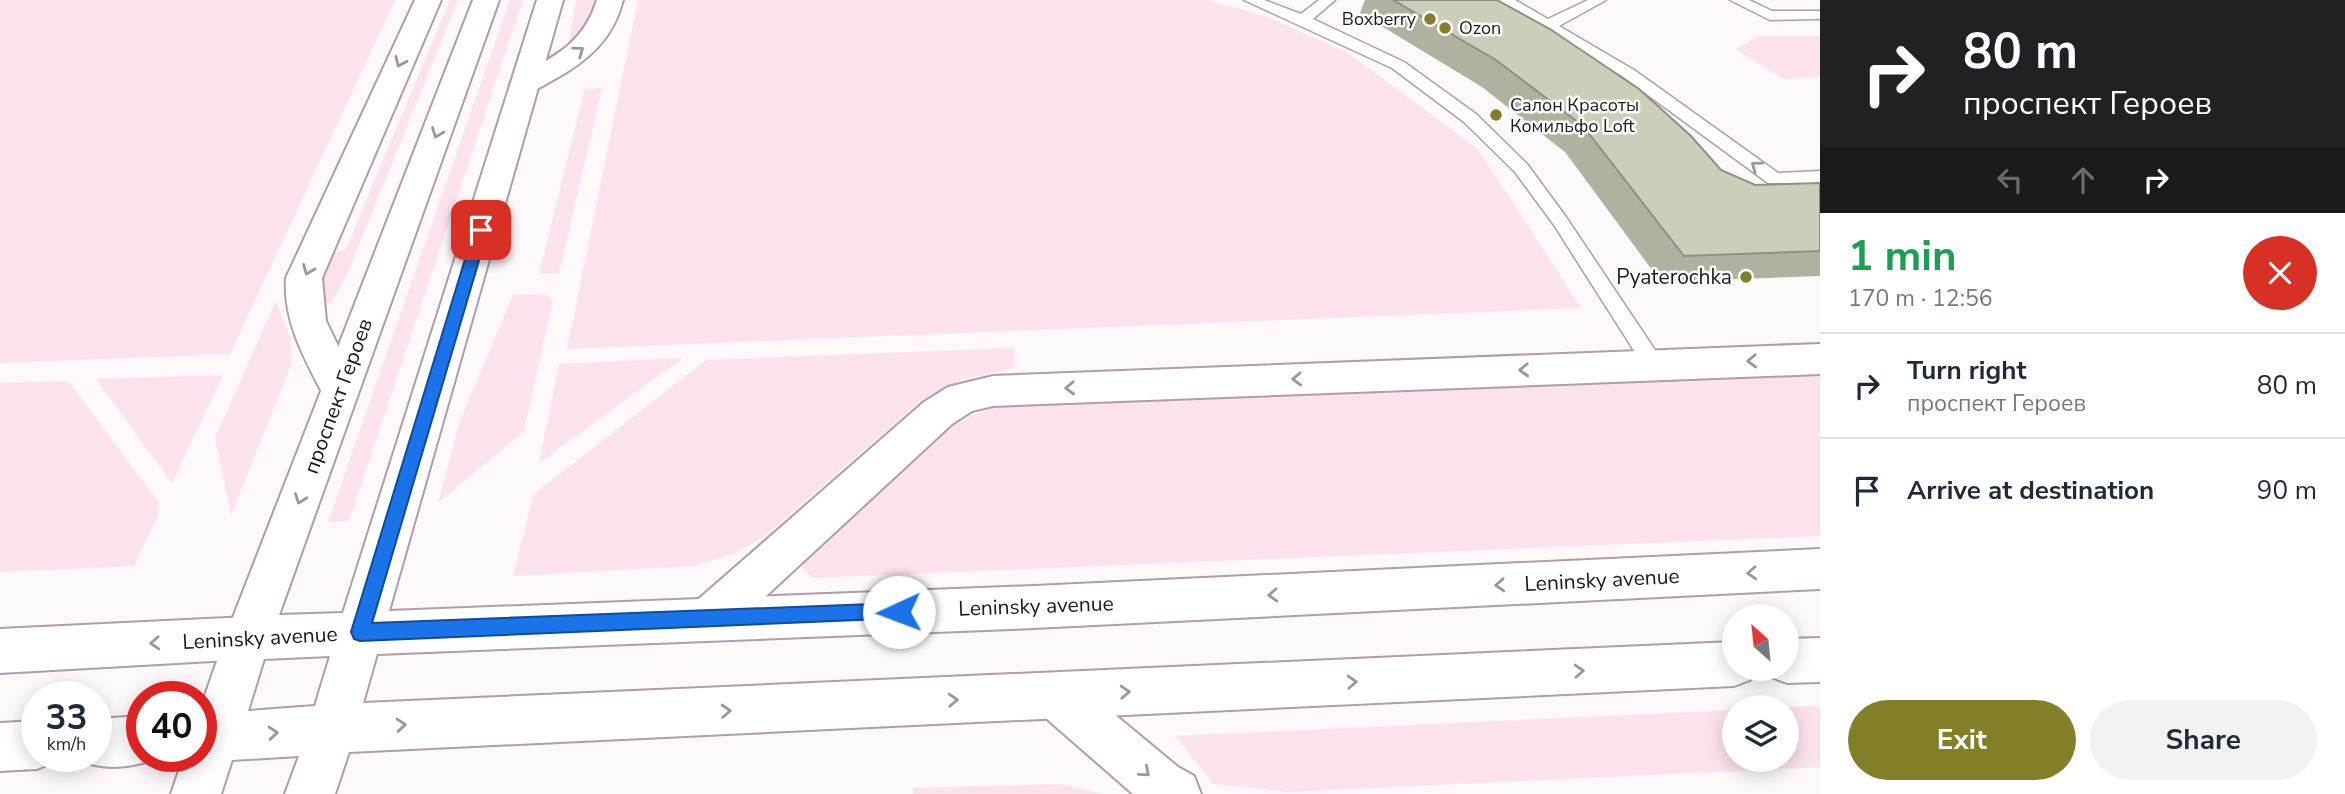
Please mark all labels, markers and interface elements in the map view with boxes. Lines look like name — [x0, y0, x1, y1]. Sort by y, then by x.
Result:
place label: Boxberry — [1342, 7, 1417, 31]
marker: Boxberry — [1422, 11, 1438, 27]
place label: Ozon — [1459, 16, 1501, 40]
text: 80 m — [1963, 18, 2078, 85]
marker: Ozon — [1437, 20, 1453, 36]
icon: right — [1848, 28, 1939, 119]
one-way arrow — [571, 47, 584, 59]
one-way arrow — [394, 55, 408, 68]
text: проспект Героев — [1963, 82, 2212, 125]
place label: Салон Красоты Комильфо Loft — [1510, 93, 1639, 138]
marker: Салон Красоты Комильфо Loft — [1488, 107, 1504, 123]
one-way arrow — [431, 126, 445, 138]
icon: left — [1991, 161, 2029, 199]
icon: ahead — [2064, 161, 2102, 199]
icon: right — [2137, 161, 2175, 199]
one-way arrow — [1751, 162, 1764, 175]
pin — [451, 200, 511, 260]
icon: arrive — [462, 211, 500, 249]
text: 1 min — [1848, 228, 1957, 285]
button: close — [2243, 236, 2317, 310]
place label: Pyaterochka — [1616, 263, 1732, 291]
one-way arrow — [302, 264, 316, 276]
marker: Pyaterochka — [1738, 269, 1754, 285]
text: 170 m · 12:56 — [1848, 283, 1993, 314]
street label: проспект Героев — [297, 314, 379, 478]
one-way arrow — [1746, 353, 1757, 369]
text: Turn right — [1907, 353, 2026, 388]
one-way arrow — [1519, 362, 1530, 377]
icon: right — [1848, 367, 1886, 405]
text: 80 m — [2257, 368, 2317, 403]
one-way arrow — [1291, 371, 1302, 386]
one-way arrow — [1064, 380, 1075, 395]
text: проспект Героев — [1907, 388, 2086, 419]
icon: arrive — [1848, 472, 1886, 510]
text: Arrive at destination — [1907, 473, 2154, 508]
text: 90 m — [2257, 473, 2317, 508]
one-way arrow — [294, 492, 308, 504]
street label: Leninsky avenue — [1524, 562, 1680, 598]
one-way arrow — [1746, 565, 1757, 580]
position arrow — [862, 575, 936, 649]
one-way arrow — [1494, 577, 1505, 592]
one-way arrow — [1267, 588, 1278, 603]
street label: Leninsky avenue — [958, 589, 1114, 623]
north arrow — [1722, 604, 1799, 681]
map controls — [1722, 604, 1799, 772]
street label: Leninsky avenue — [182, 620, 338, 656]
one-way arrow — [149, 635, 160, 650]
one-way arrow — [1574, 664, 1585, 679]
one-way arrow — [1347, 674, 1358, 689]
speed limit sign: 40 — [126, 681, 217, 772]
one-way arrow — [1119, 685, 1130, 700]
one-way arrow — [948, 693, 959, 708]
text: 33 — [45, 694, 88, 741]
button: layers — [1722, 695, 1799, 772]
button: Exit — [1848, 700, 2076, 780]
button: Share — [2090, 700, 2317, 780]
one-way arrow — [721, 704, 732, 719]
one-way arrow — [395, 718, 406, 733]
one-way arrow — [268, 726, 279, 741]
text: km/h — [47, 732, 86, 756]
one-way arrow — [1137, 764, 1150, 776]

